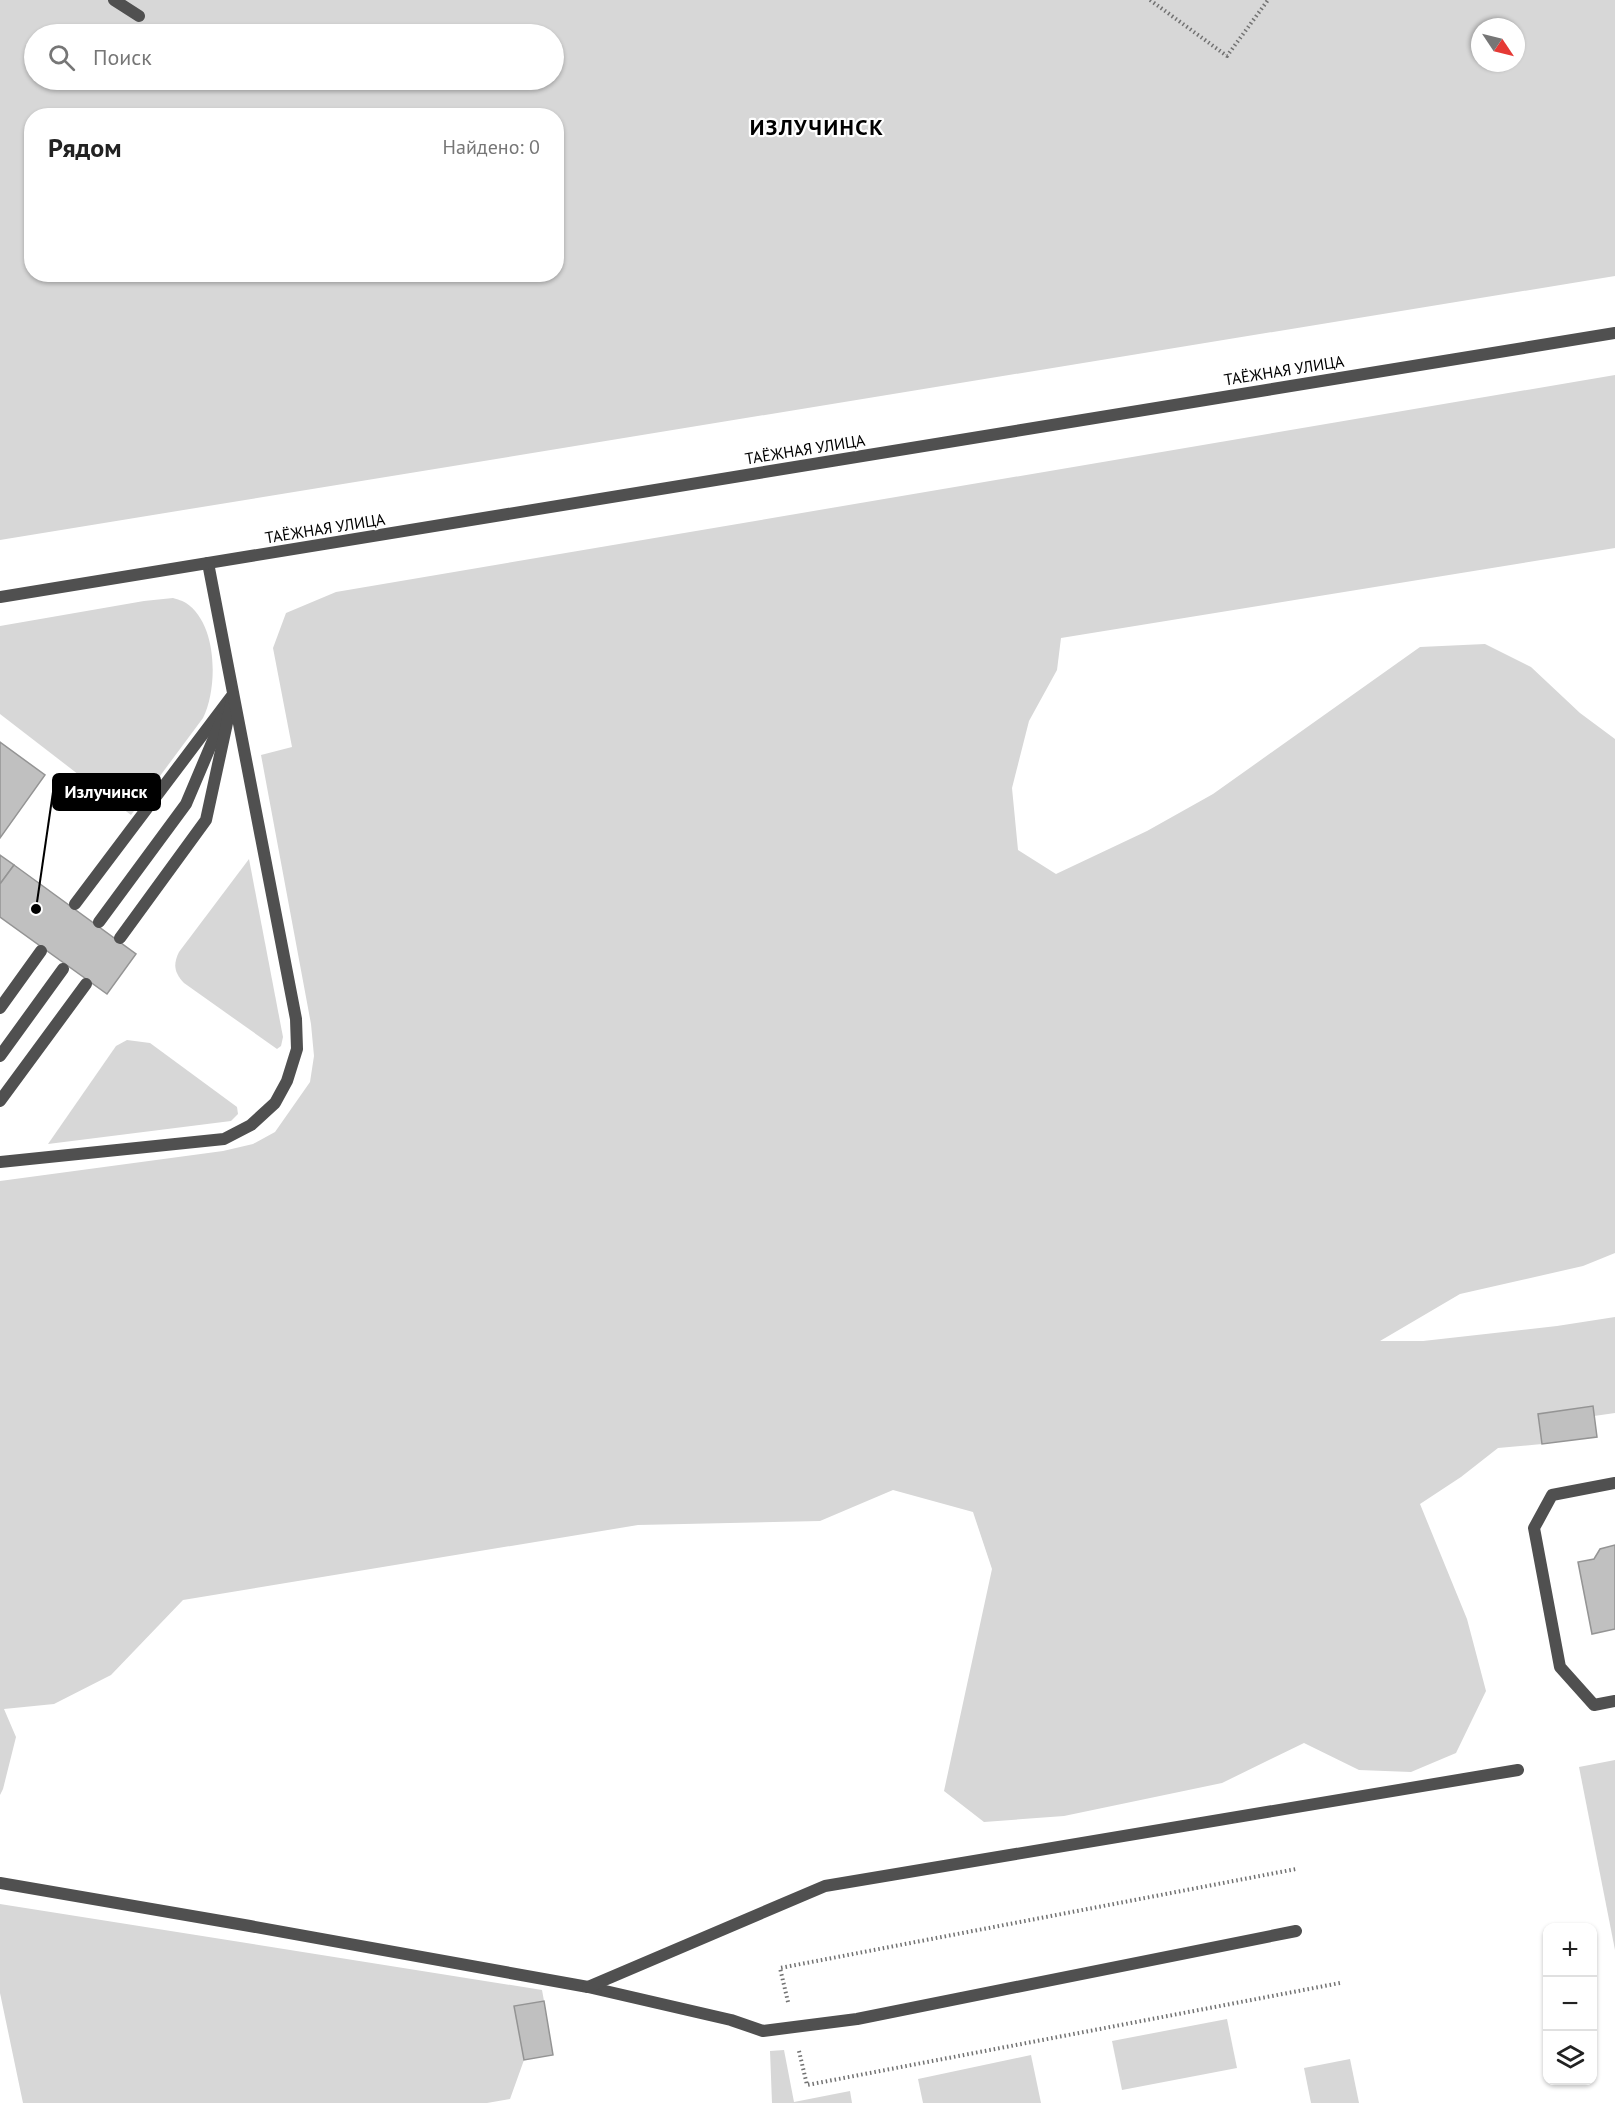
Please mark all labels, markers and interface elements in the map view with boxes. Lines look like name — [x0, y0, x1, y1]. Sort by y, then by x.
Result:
north arrow — [1471, 18, 1525, 72]
search box — [24, 24, 564, 90]
icon: search — [45, 41, 78, 74]
text: Поиск — [93, 43, 152, 71]
district label: ИЗЛУЧИНСК — [750, 113, 884, 141]
text: Рядом — [48, 131, 122, 164]
text: Найдено: 0 — [443, 134, 540, 160]
street label: ТАЁЖНАЯ УЛИЦА — [1223, 351, 1346, 389]
street label: ТАЁЖНАЯ УЛИЦА — [744, 430, 867, 468]
street label: ТАЁЖНАЯ УЛИЦА — [264, 509, 387, 547]
callout: Излучинск — [53, 774, 160, 810]
text: Излучинск — [65, 780, 148, 803]
map controls — [1543, 1923, 1597, 2085]
button: + — [1543, 1923, 1597, 1977]
button: − — [1543, 1977, 1597, 2031]
button: layers — [1543, 2031, 1597, 2085]

